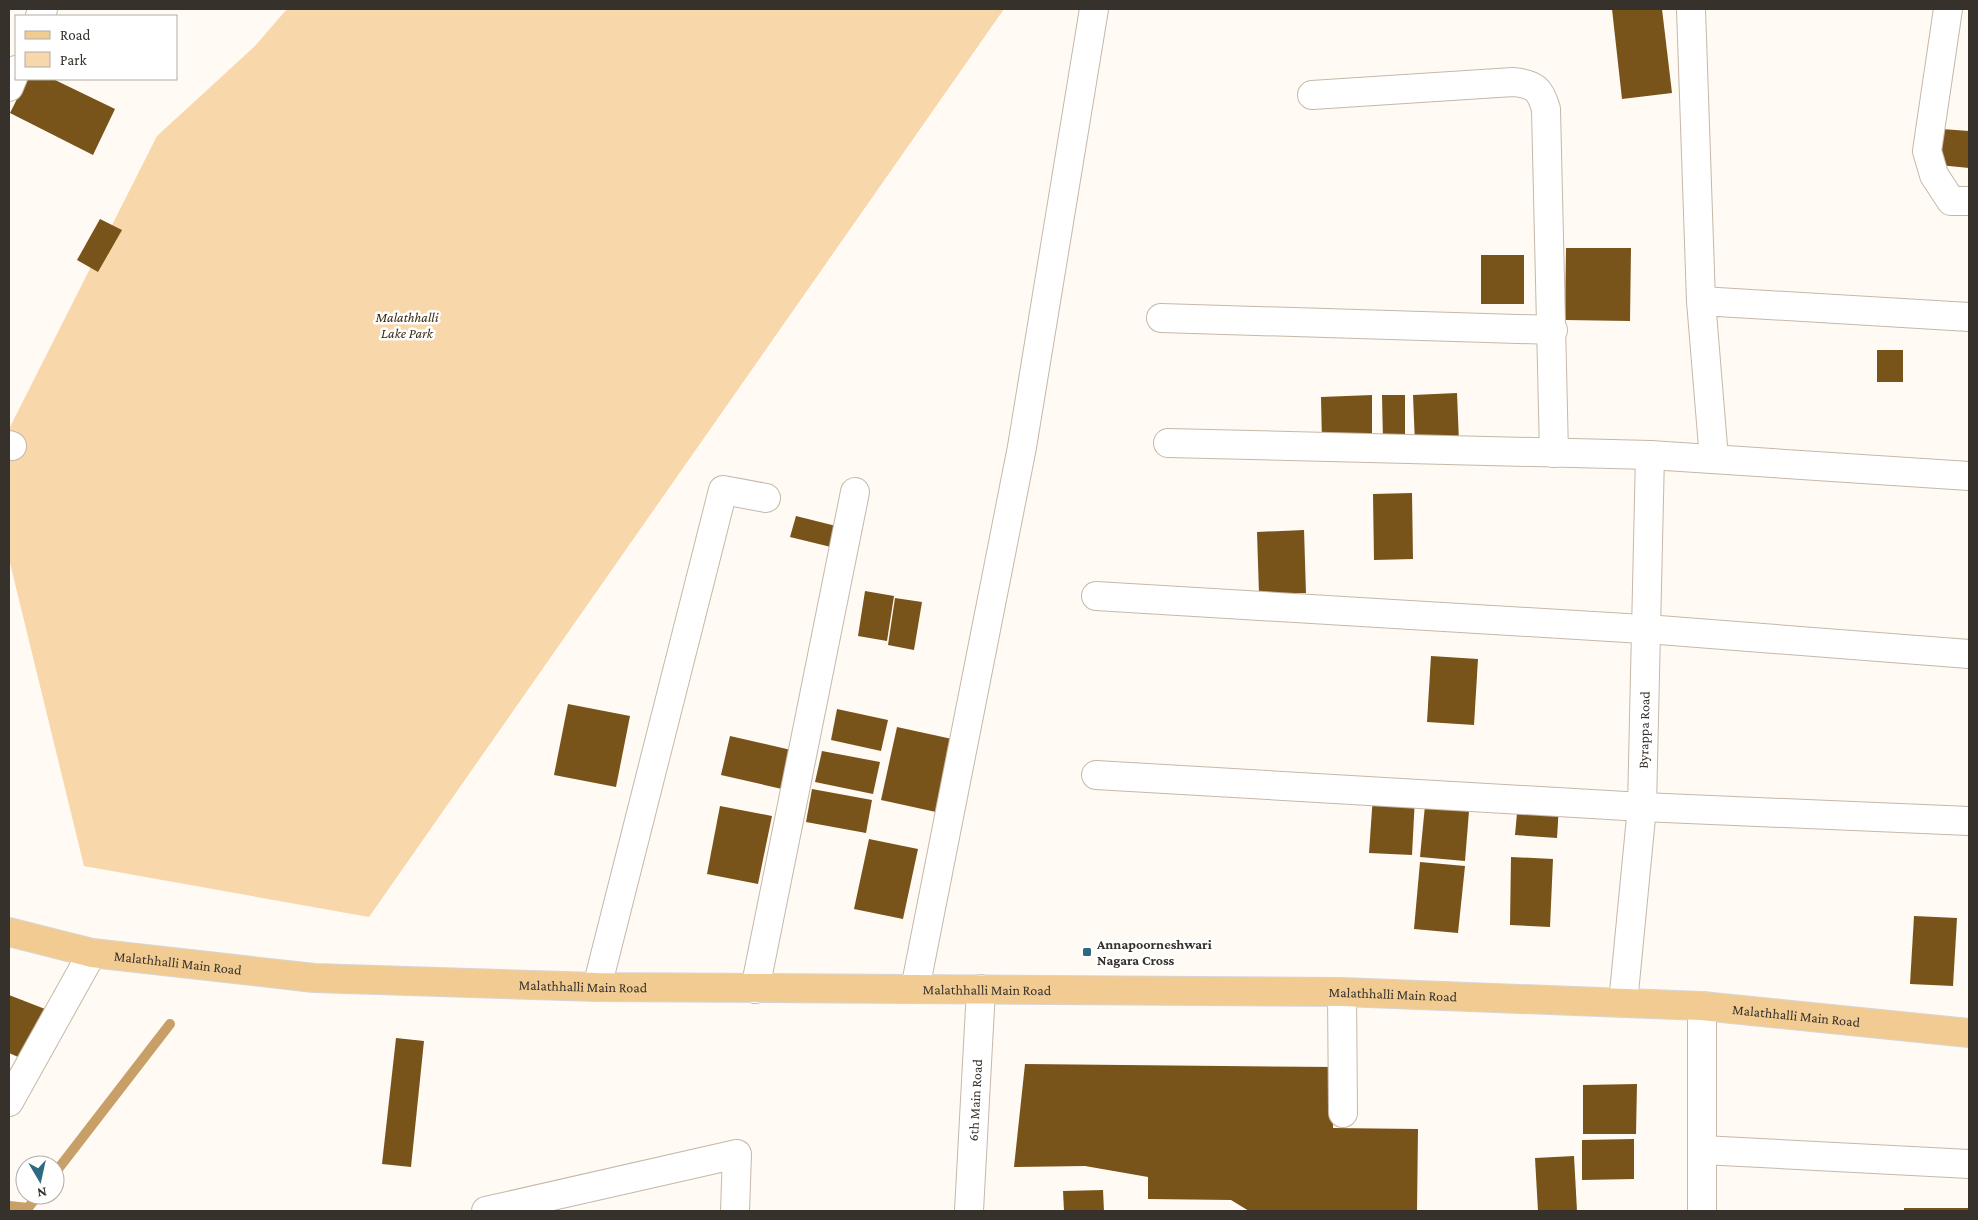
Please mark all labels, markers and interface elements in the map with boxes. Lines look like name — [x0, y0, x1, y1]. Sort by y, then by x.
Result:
legend — [15, 15, 178, 80]
text: Road — [60, 27, 91, 43]
text: Park — [60, 52, 87, 68]
park label: Malathhalli Lake Park — [374, 309, 439, 341]
street label: Byrappa Road — [1635, 690, 1653, 769]
place label: Annapoorneshwari Nagara Cross — [1096, 936, 1212, 968]
marker: Annapoorneshwari Nagara Cross — [1081, 946, 1093, 958]
street label: Malathhalli Main Road — [113, 948, 243, 978]
street label: Malathhalli Main Road — [518, 977, 648, 995]
street label: Malathhalli Main Road — [923, 981, 1052, 998]
street label: Malathhalli Main Road — [1329, 984, 1458, 1004]
street label: Malathhalli Main Road — [1731, 1001, 1861, 1030]
street label: 6th Main Road — [965, 1058, 985, 1142]
north arrow — [15, 1155, 65, 1205]
text: N — [36, 1184, 48, 1202]

